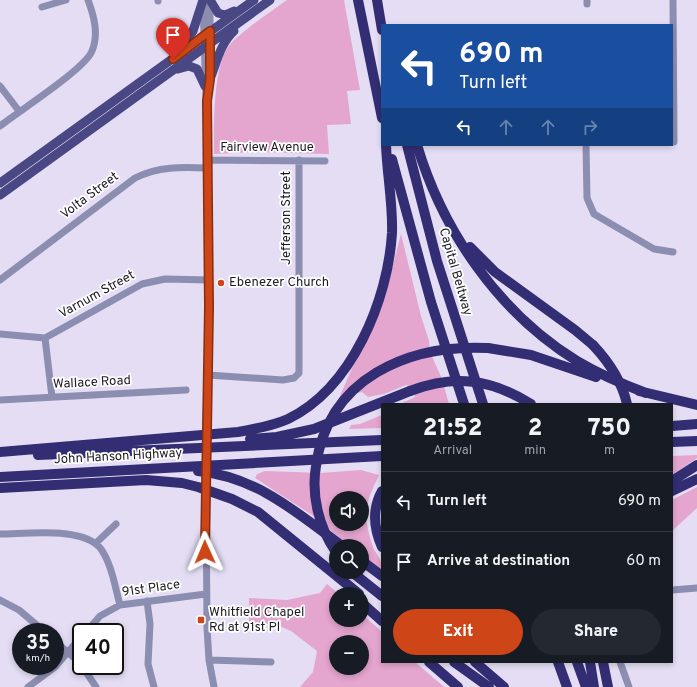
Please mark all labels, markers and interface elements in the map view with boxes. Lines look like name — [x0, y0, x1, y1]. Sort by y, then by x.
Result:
pin — [156, 18, 190, 59]
icon: arrive — [162, 24, 184, 46]
text: 690 m — [459, 37, 544, 73]
icon: left — [393, 40, 445, 92]
text: Turn left — [459, 72, 527, 95]
icon: left — [453, 116, 475, 138]
icon: ahead — [495, 116, 517, 138]
icon: ahead — [537, 116, 559, 138]
icon: right — [579, 116, 601, 138]
street label: Fairview Avenue — [220, 140, 314, 156]
street label: Volta Street — [58, 169, 122, 223]
street label: Jefferson Street — [279, 171, 295, 265]
street label: Capital Beltway — [435, 226, 475, 318]
street label: Varnum Street — [56, 268, 138, 322]
place label: Ebenezer Church — [229, 275, 329, 291]
marker: Ebenezer Church — [216, 278, 226, 288]
street label: Wallace Road — [53, 373, 131, 393]
text: 21:52 — [423, 414, 483, 444]
text: 2 — [528, 414, 542, 444]
text: 750 — [588, 414, 631, 444]
text: Arrival — [433, 443, 472, 459]
text: min — [524, 443, 546, 459]
text: m — [604, 443, 615, 459]
street label: John Hanson Highway — [53, 446, 183, 468]
map controls — [329, 491, 369, 675]
button: sound — [329, 491, 369, 531]
icon: left — [393, 491, 415, 513]
text: Turn left — [427, 492, 487, 511]
text: 690 m — [618, 492, 661, 511]
position arrow — [184, 531, 226, 573]
button: search — [329, 539, 369, 579]
icon: arrive — [393, 551, 415, 573]
text: Arrive at destination — [427, 552, 570, 571]
text: 60 m — [626, 552, 661, 571]
street label: 91st Place — [121, 577, 181, 601]
button: + — [329, 587, 369, 627]
place label: Whitfield Chapel Rd at 91st Pl — [209, 605, 305, 636]
button: Exit — [393, 609, 523, 655]
button: Share — [531, 609, 661, 655]
marker: Whitfield Chapel Rd at 91st Pl — [196, 615, 206, 625]
speed limit sign: 40 — [72, 623, 124, 675]
text: 35 — [26, 631, 50, 657]
button: − — [329, 635, 369, 675]
text: km/h — [26, 652, 50, 665]

